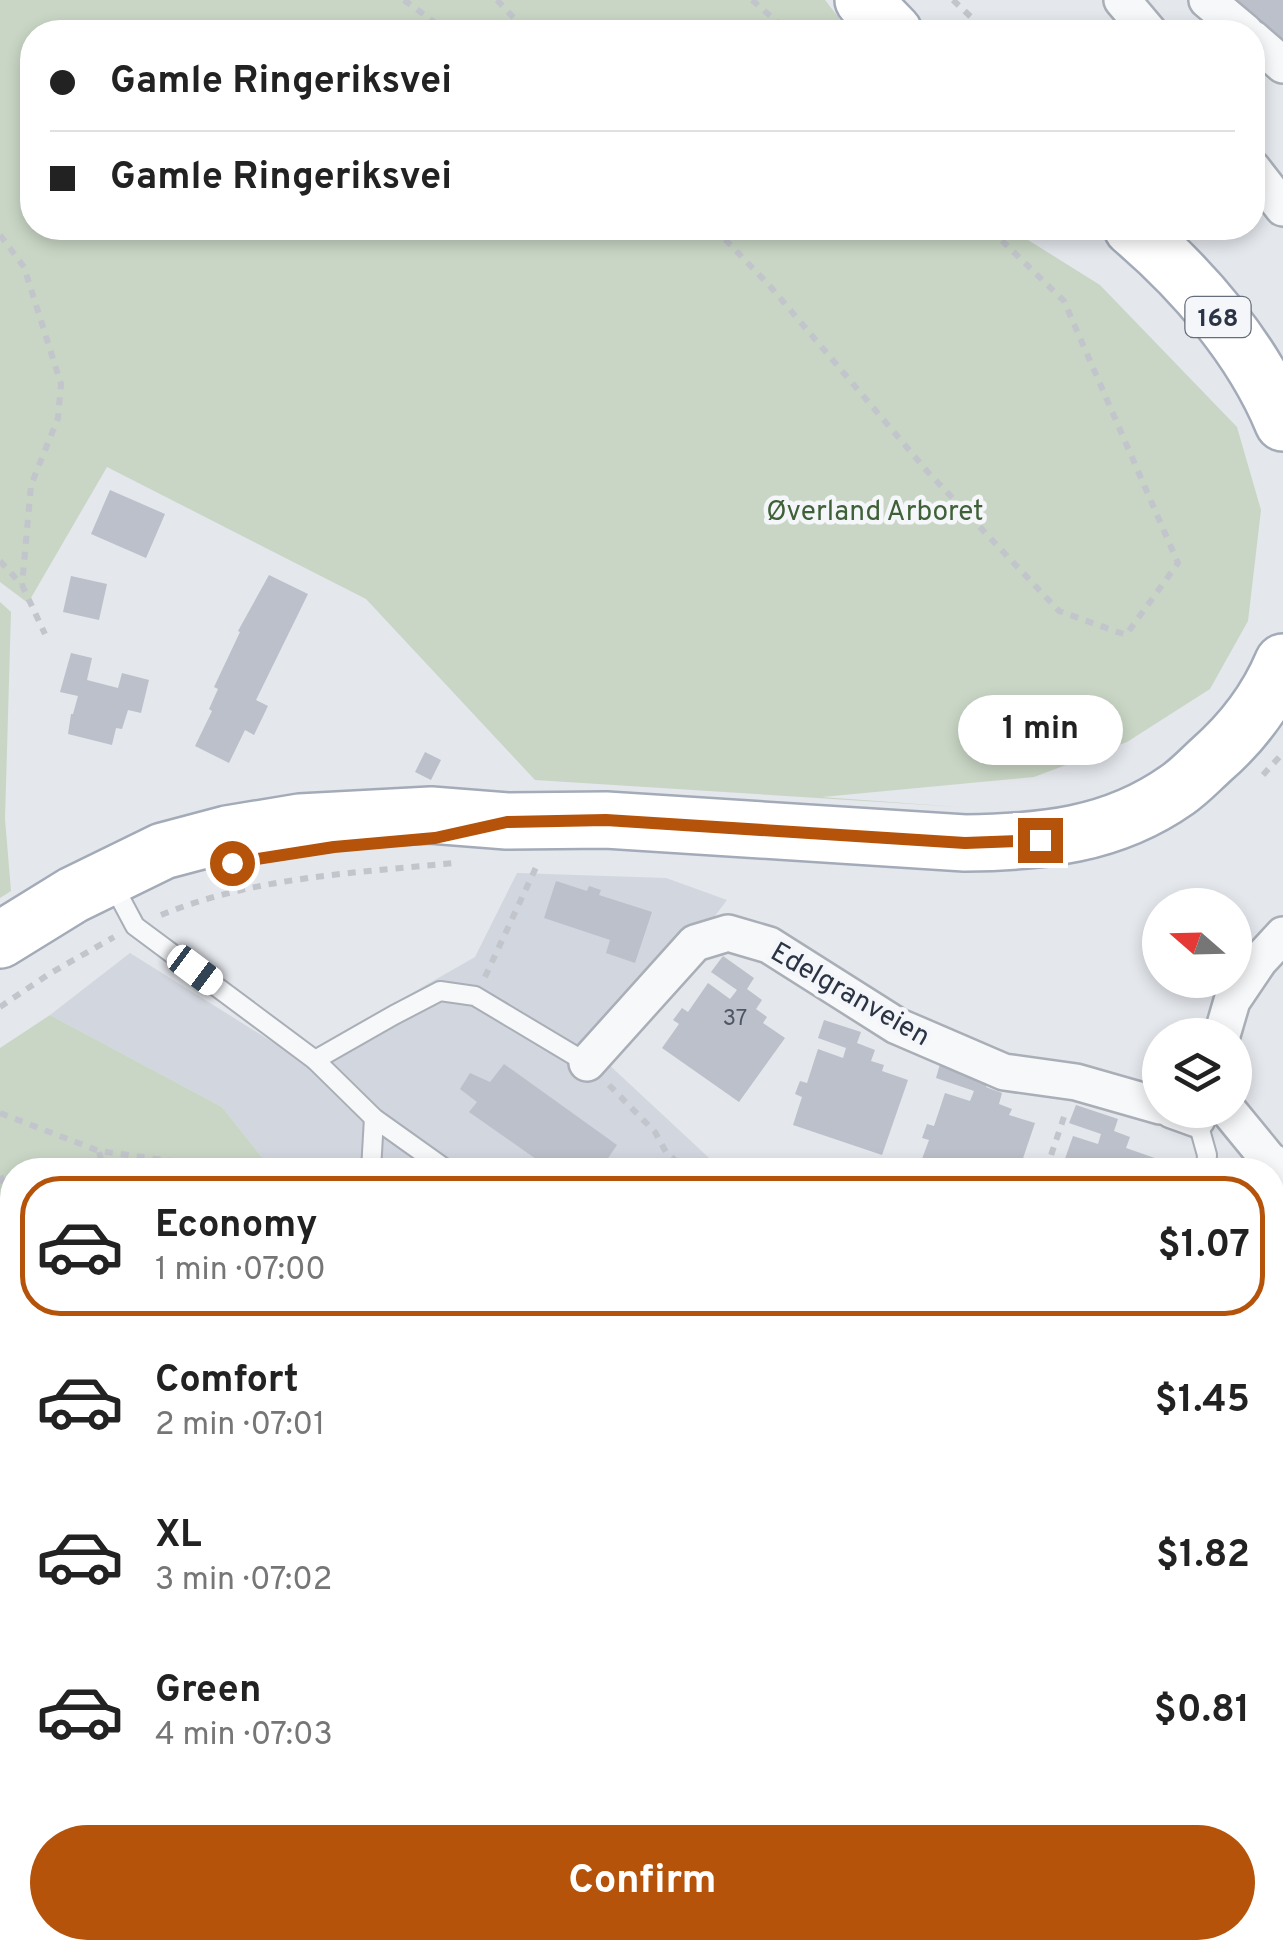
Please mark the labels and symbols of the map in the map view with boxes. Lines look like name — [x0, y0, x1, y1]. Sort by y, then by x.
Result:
road number: 168 — [1186, 297, 1250, 337]
park label: Øverland Arboret — [766, 495, 984, 531]
callout: 1 min — [958, 695, 1122, 765]
route end — [1018, 818, 1063, 863]
route start — [210, 841, 255, 886]
north arrow — [1142, 888, 1252, 998]
street label: Edelgranveien — [763, 935, 936, 1056]
car — [162, 940, 228, 1000]
house number: 37 — [723, 1006, 747, 1033]

